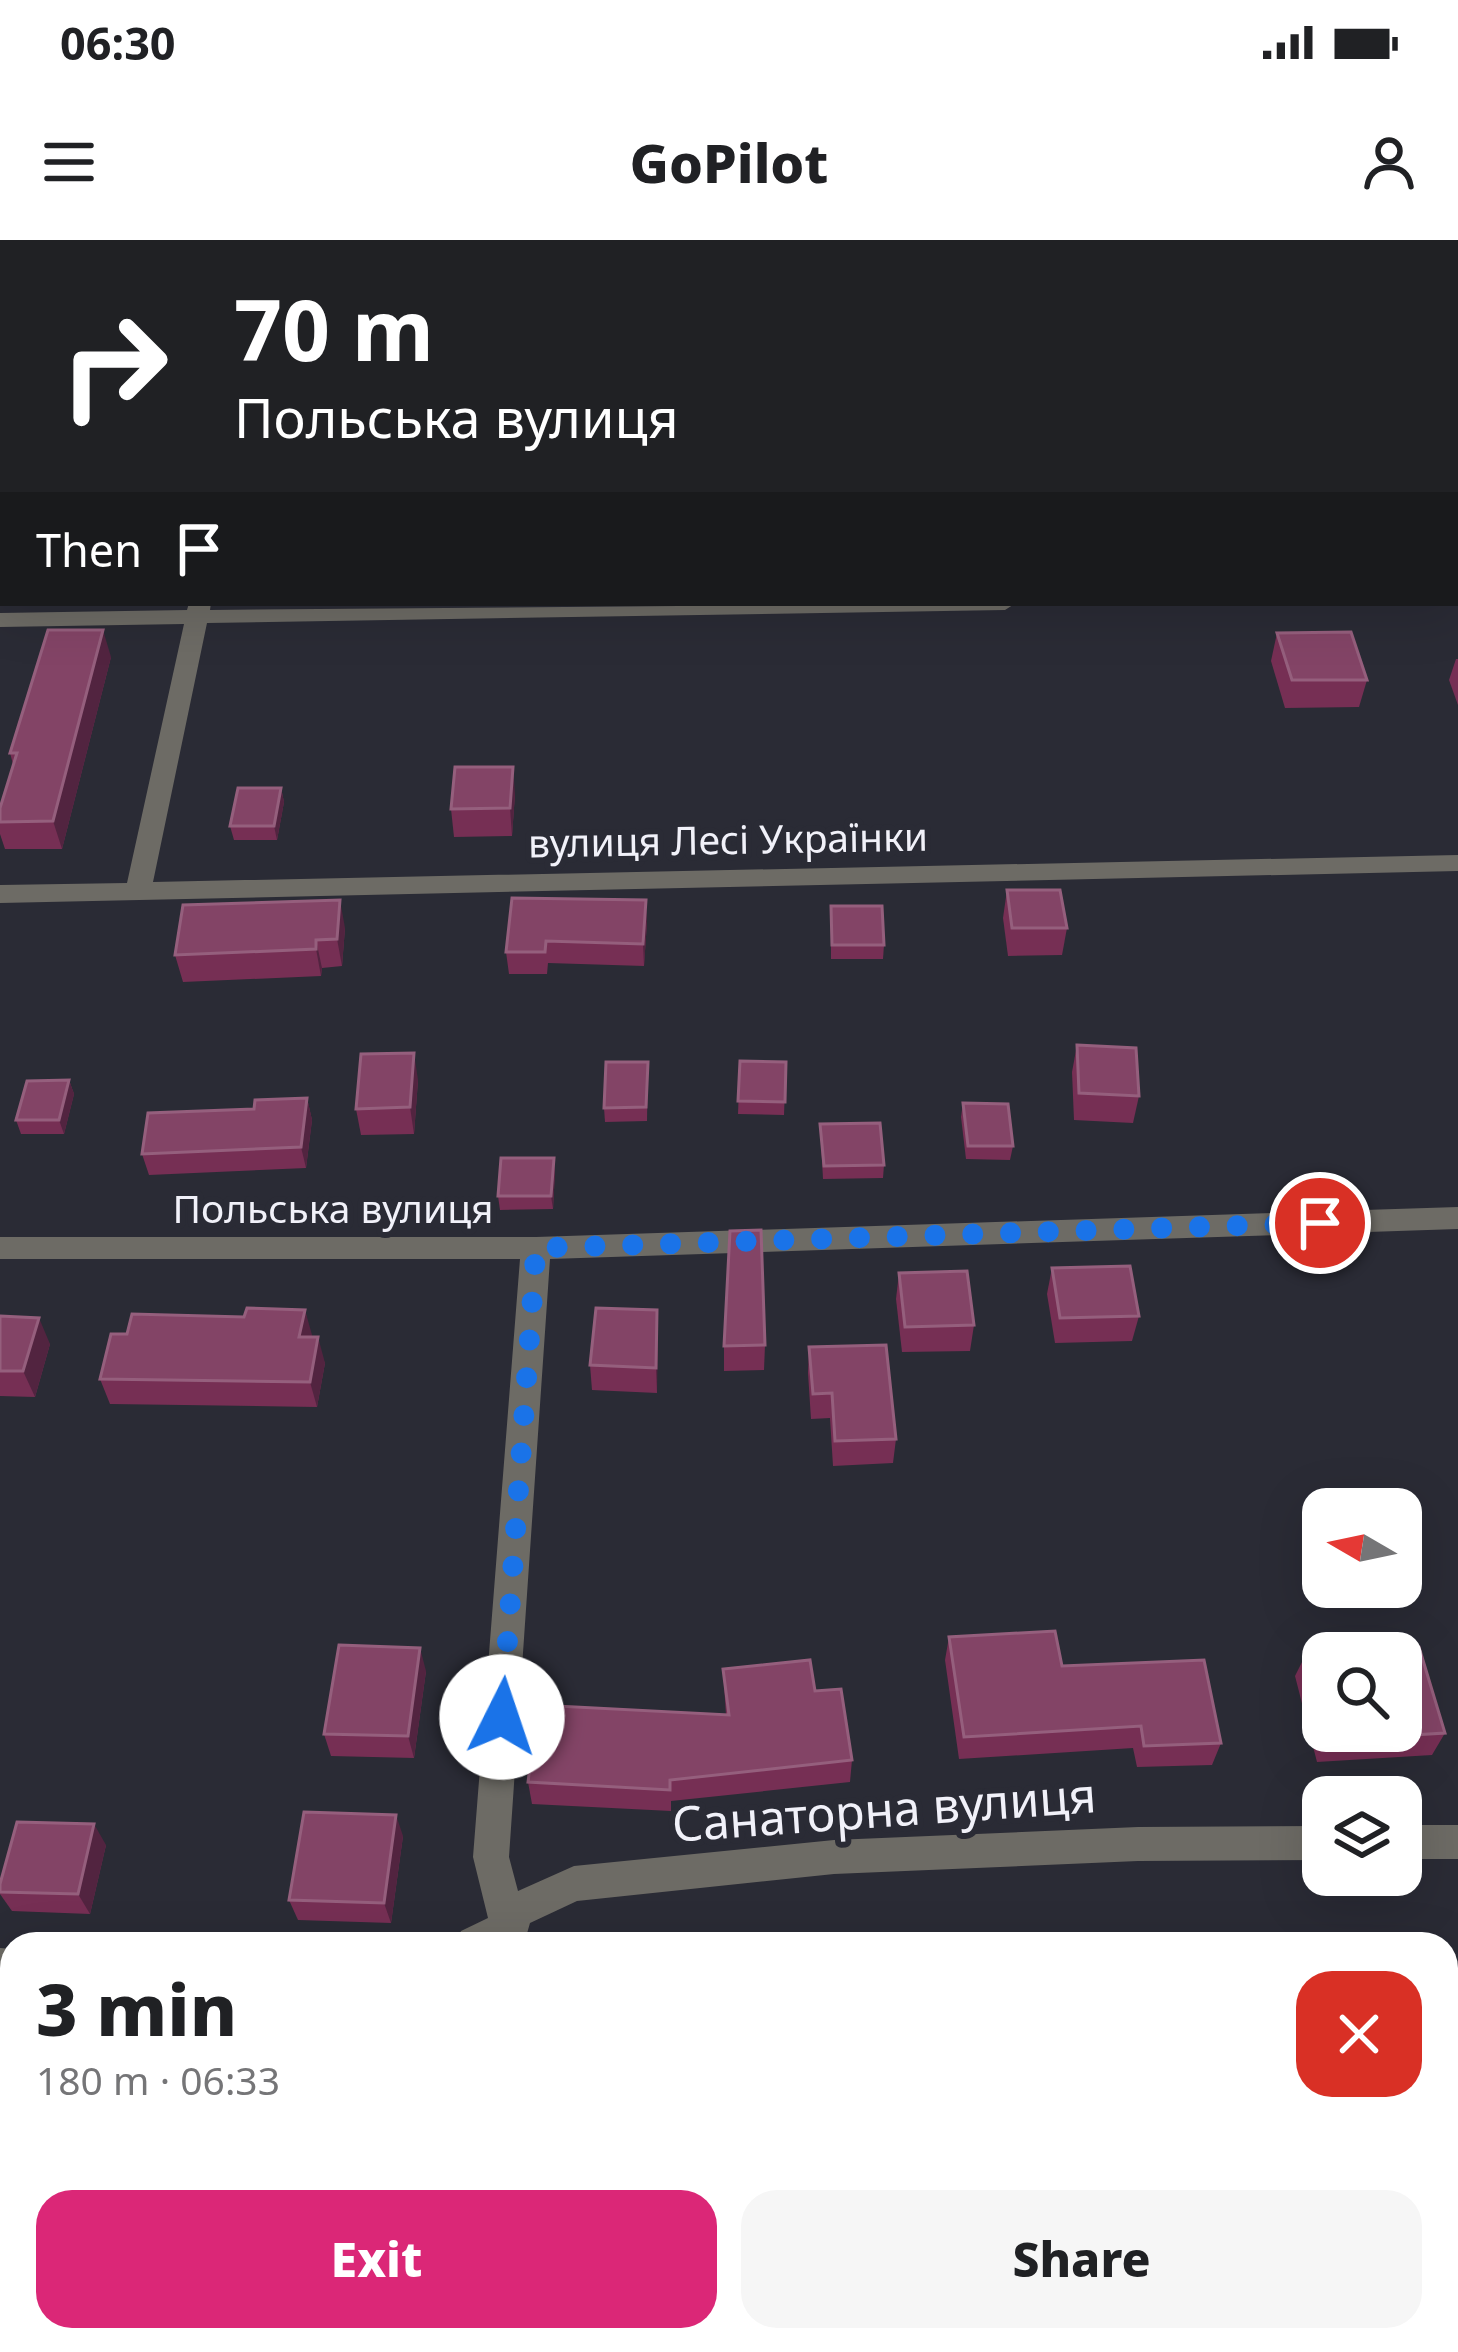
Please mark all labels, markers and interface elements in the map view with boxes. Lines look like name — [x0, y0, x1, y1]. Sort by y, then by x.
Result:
text: 06:30 — [60, 12, 176, 73]
text: GoPilot — [630, 125, 828, 199]
icon: menu — [36, 129, 102, 195]
icon: person — [1356, 129, 1422, 195]
text: 70 m — [234, 271, 434, 386]
icon: right — [36, 288, 192, 444]
text: Польська вулиця — [234, 380, 679, 454]
icon: arrive — [166, 516, 232, 582]
text: Then — [36, 519, 142, 580]
street label: вулиця Лесі Українки — [528, 809, 928, 868]
pin — [1269, 1172, 1371, 1274]
street label: Польська вулиця — [172, 1181, 494, 1234]
icon: arrive — [1287, 1190, 1353, 1256]
north arrow — [1302, 1488, 1422, 1608]
map controls — [1302, 1488, 1422, 1896]
button: search — [1302, 1632, 1422, 1752]
position arrow — [439, 1654, 565, 1780]
street label: Санаторна вулиця — [670, 1761, 1098, 1856]
button: layers — [1302, 1776, 1422, 1896]
text: 3 min — [36, 1959, 237, 2057]
button: close — [1296, 1971, 1422, 2097]
text: 180 m · 06:33 — [36, 2053, 280, 2106]
button: Exit — [36, 2190, 717, 2328]
button: Share — [741, 2190, 1422, 2328]

